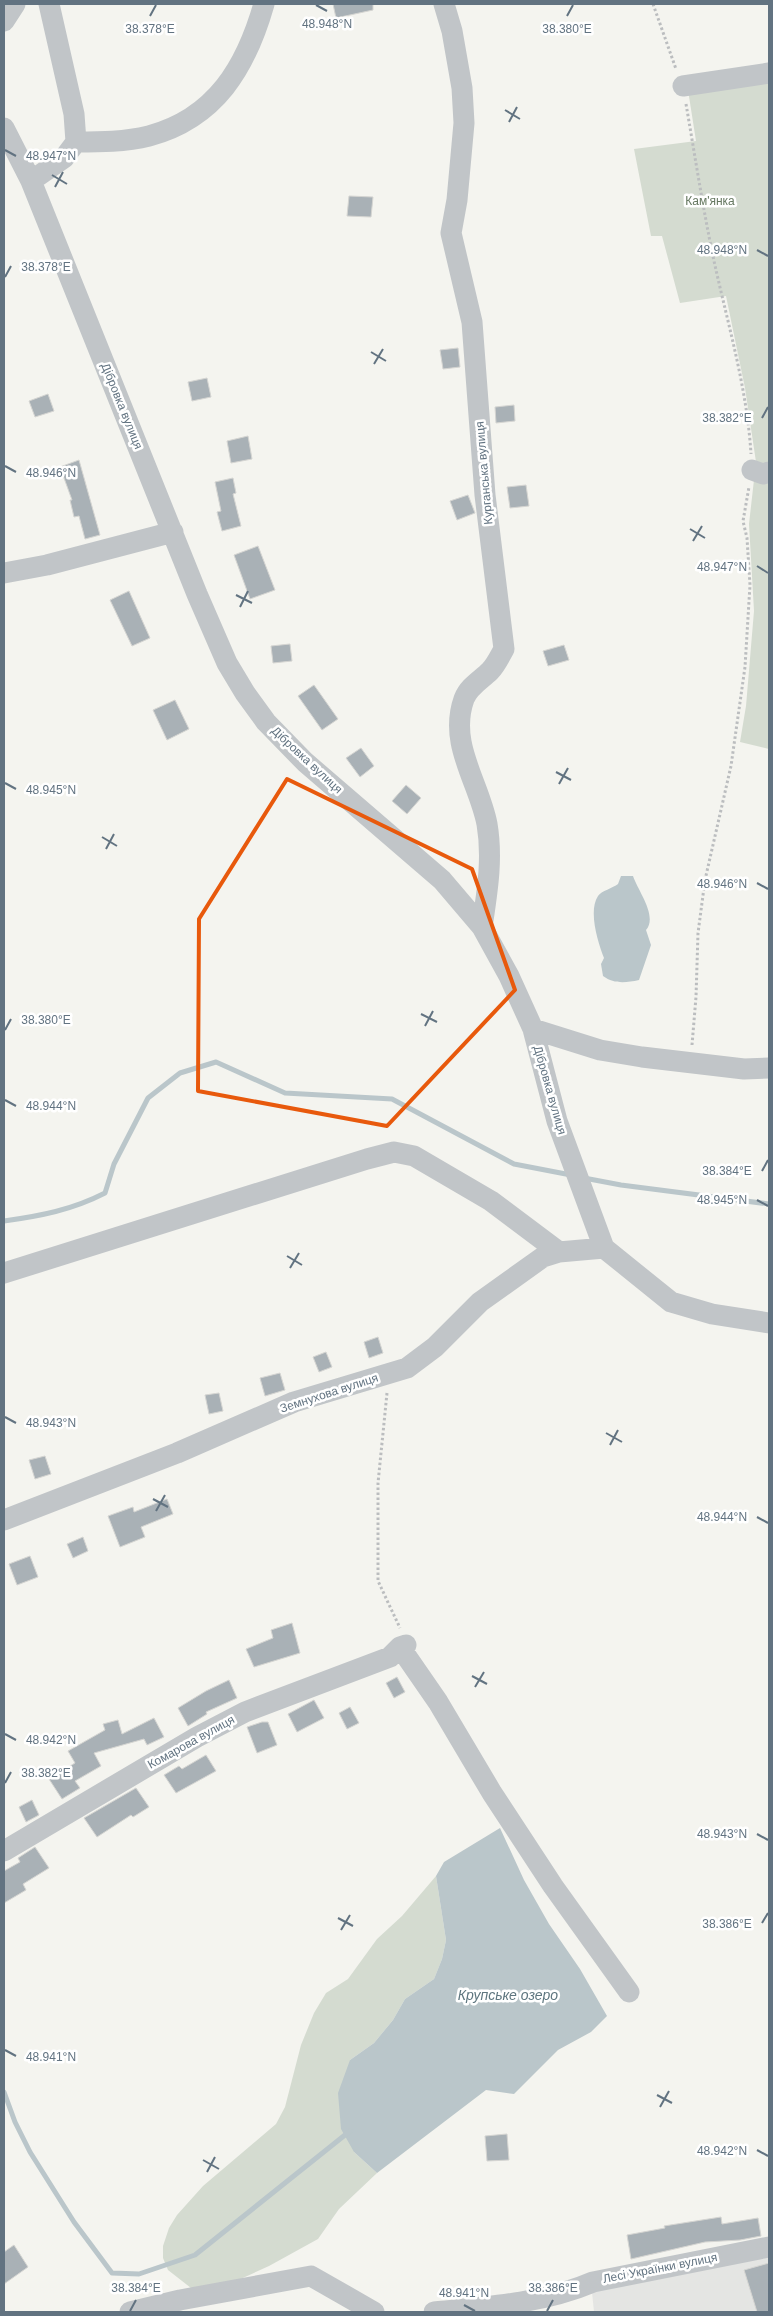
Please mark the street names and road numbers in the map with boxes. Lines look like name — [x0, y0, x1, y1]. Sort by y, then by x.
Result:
street label: Дібровка вулиця — [98, 361, 146, 451]
street label: Курганська вулиця — [473, 421, 495, 525]
street label: Дібровка вулиця — [269, 724, 345, 796]
street label: Дібровка вулиця — [531, 1044, 569, 1136]
street label: Земнухова вулиця — [278, 1371, 380, 1415]
street label: Комарова вулиця — [145, 1712, 237, 1772]
street label: Лесі Українки вулиця — [602, 2250, 718, 2286]

